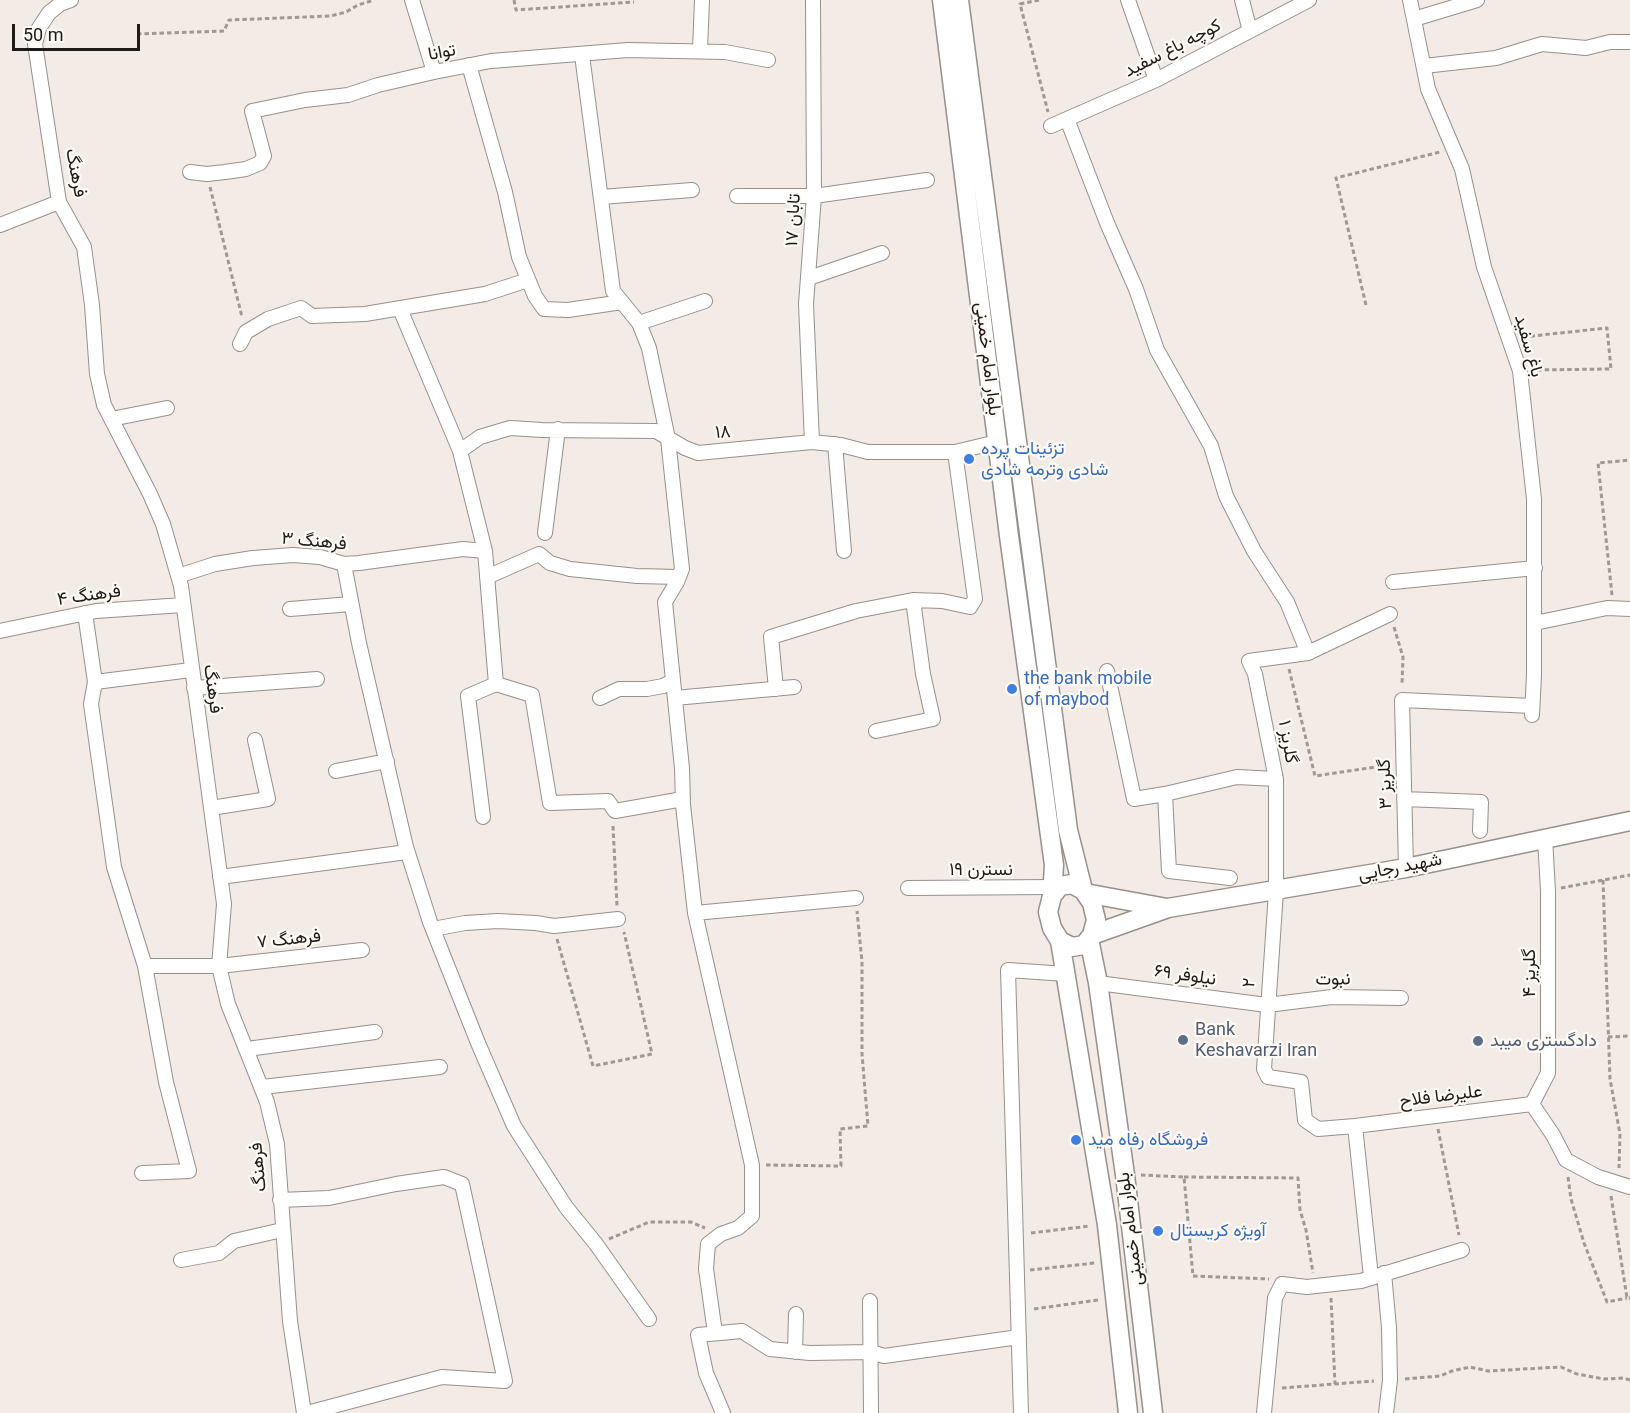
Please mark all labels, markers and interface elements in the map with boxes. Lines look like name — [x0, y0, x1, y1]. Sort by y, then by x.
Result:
scale bar — [15, 12, 142, 50]
street label: کوچه باغ سفید — [1121, 15, 1225, 83]
text: 50 m — [23, 24, 63, 45]
street label: توانا — [426, 40, 458, 66]
street label: فرهنگ — [60, 147, 90, 199]
street label: تابان ۱۷ — [782, 193, 806, 247]
street label: بلوار امام خمینی — [969, 301, 1005, 417]
street label: باغ سفید — [1509, 312, 1547, 380]
street label: ۱۸ — [714, 422, 732, 444]
place label: تزئینات پرده شادی وترمه شادی — [981, 438, 1108, 480]
marker: تزئینات پرده شادی وترمه شادی — [962, 452, 976, 466]
street label: فرهنگ ۳ — [280, 528, 348, 556]
street label: فرهنگ ۴ — [56, 581, 122, 611]
street label: فرهنگ — [198, 663, 226, 715]
place label: the bank mobile of maybod — [1024, 668, 1152, 710]
marker: the bank mobile of maybod — [1005, 682, 1019, 696]
street label: گلریز ۱ — [1273, 719, 1301, 765]
street label: گلریز ۳ — [1374, 759, 1398, 809]
street label: شهید رجایی — [1356, 849, 1444, 887]
street label: نسترن ۱۹ — [949, 859, 1013, 881]
street label: فرهنگ ۷ — [256, 926, 322, 954]
street label: گلریز ۴ — [1519, 949, 1541, 997]
street label: نیلوفر ۶۹ — [1153, 961, 1217, 991]
street label: نبوت — [1315, 969, 1351, 991]
street label: ۲ — [1239, 977, 1261, 989]
place label: Bank Keshavarzi Iran — [1195, 1019, 1317, 1062]
place label: دادگستری میبد — [1490, 1030, 1597, 1052]
marker: Bank Keshavarzi Iran — [1176, 1033, 1190, 1047]
marker: دادگستری میبد — [1471, 1034, 1485, 1048]
street label: علیرضا فلاح — [1398, 1081, 1484, 1113]
place label: فروشگاه رفاه مید — [1088, 1129, 1208, 1151]
marker: فروشگاه رفاه مید — [1069, 1133, 1083, 1147]
street label: فرهنگ — [246, 1142, 272, 1192]
street label: بلوار امام خمینی — [1113, 1171, 1149, 1287]
place label: آویژه کریستال — [1170, 1220, 1266, 1242]
marker: آویژه کریستال — [1151, 1224, 1165, 1238]

